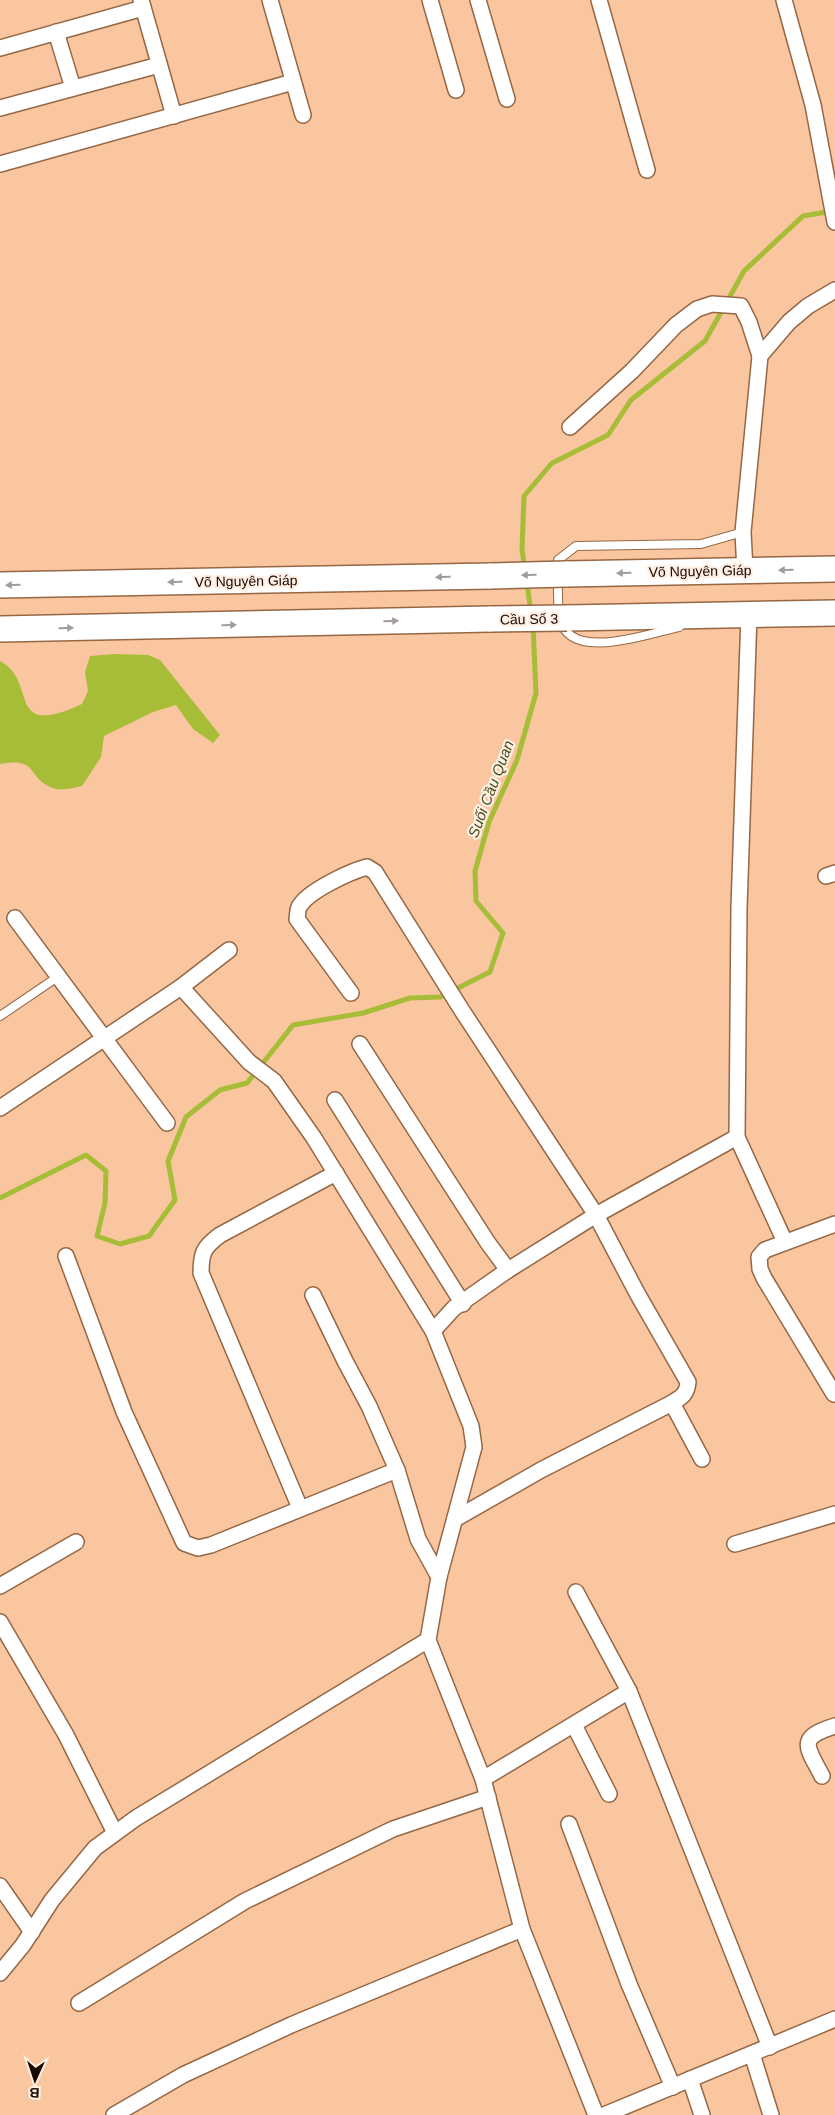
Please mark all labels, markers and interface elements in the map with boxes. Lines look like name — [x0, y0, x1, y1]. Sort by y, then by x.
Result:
street label: Võ Nguyên Giáp — [649, 562, 752, 580]
one-way arrow — [778, 566, 794, 574]
one-way arrow — [616, 569, 632, 577]
one-way arrow — [520, 571, 536, 579]
street label: Võ Nguyên Giáp — [195, 572, 298, 590]
one-way arrow — [434, 573, 450, 581]
one-way arrow — [167, 578, 183, 586]
one-way arrow — [4, 581, 20, 589]
street label: Cầu Số 3 — [500, 610, 559, 628]
one-way arrow — [383, 617, 399, 625]
one-way arrow — [221, 620, 237, 628]
one-way arrow — [58, 624, 74, 632]
water label: Suối Cầu Quan — [464, 738, 517, 840]
north arrow — [10, 2055, 60, 2105]
text: B — [29, 2085, 40, 2101]

